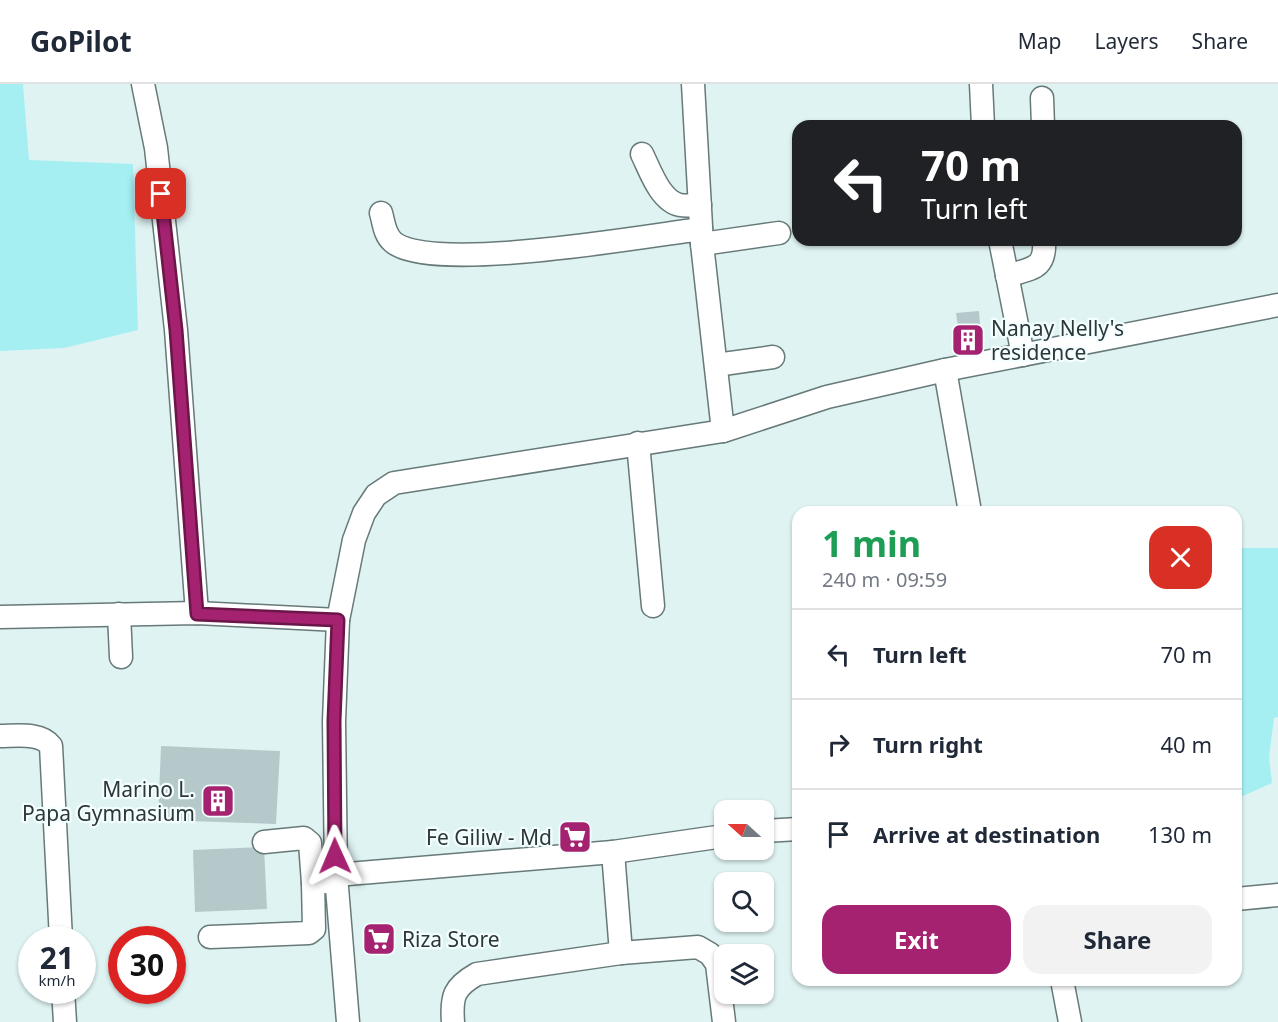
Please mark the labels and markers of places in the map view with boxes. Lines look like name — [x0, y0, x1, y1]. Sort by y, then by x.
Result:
pin — [135, 168, 186, 219]
place label: Nanay Nelly's residence — [991, 314, 1124, 366]
building icon: Nanay Nelly's residence — [950, 322, 986, 358]
place label: Marino L. Papa Gymnasium — [22, 775, 195, 827]
building icon: Marino L. Papa Gymnasium — [200, 783, 236, 819]
supermarket icon: Fe Giliw - Md — [557, 819, 593, 855]
place label: Fe Giliw - Md — [426, 823, 552, 851]
supermarket icon: Riza Store — [361, 921, 397, 957]
place label: Riza Store — [402, 925, 500, 953]

